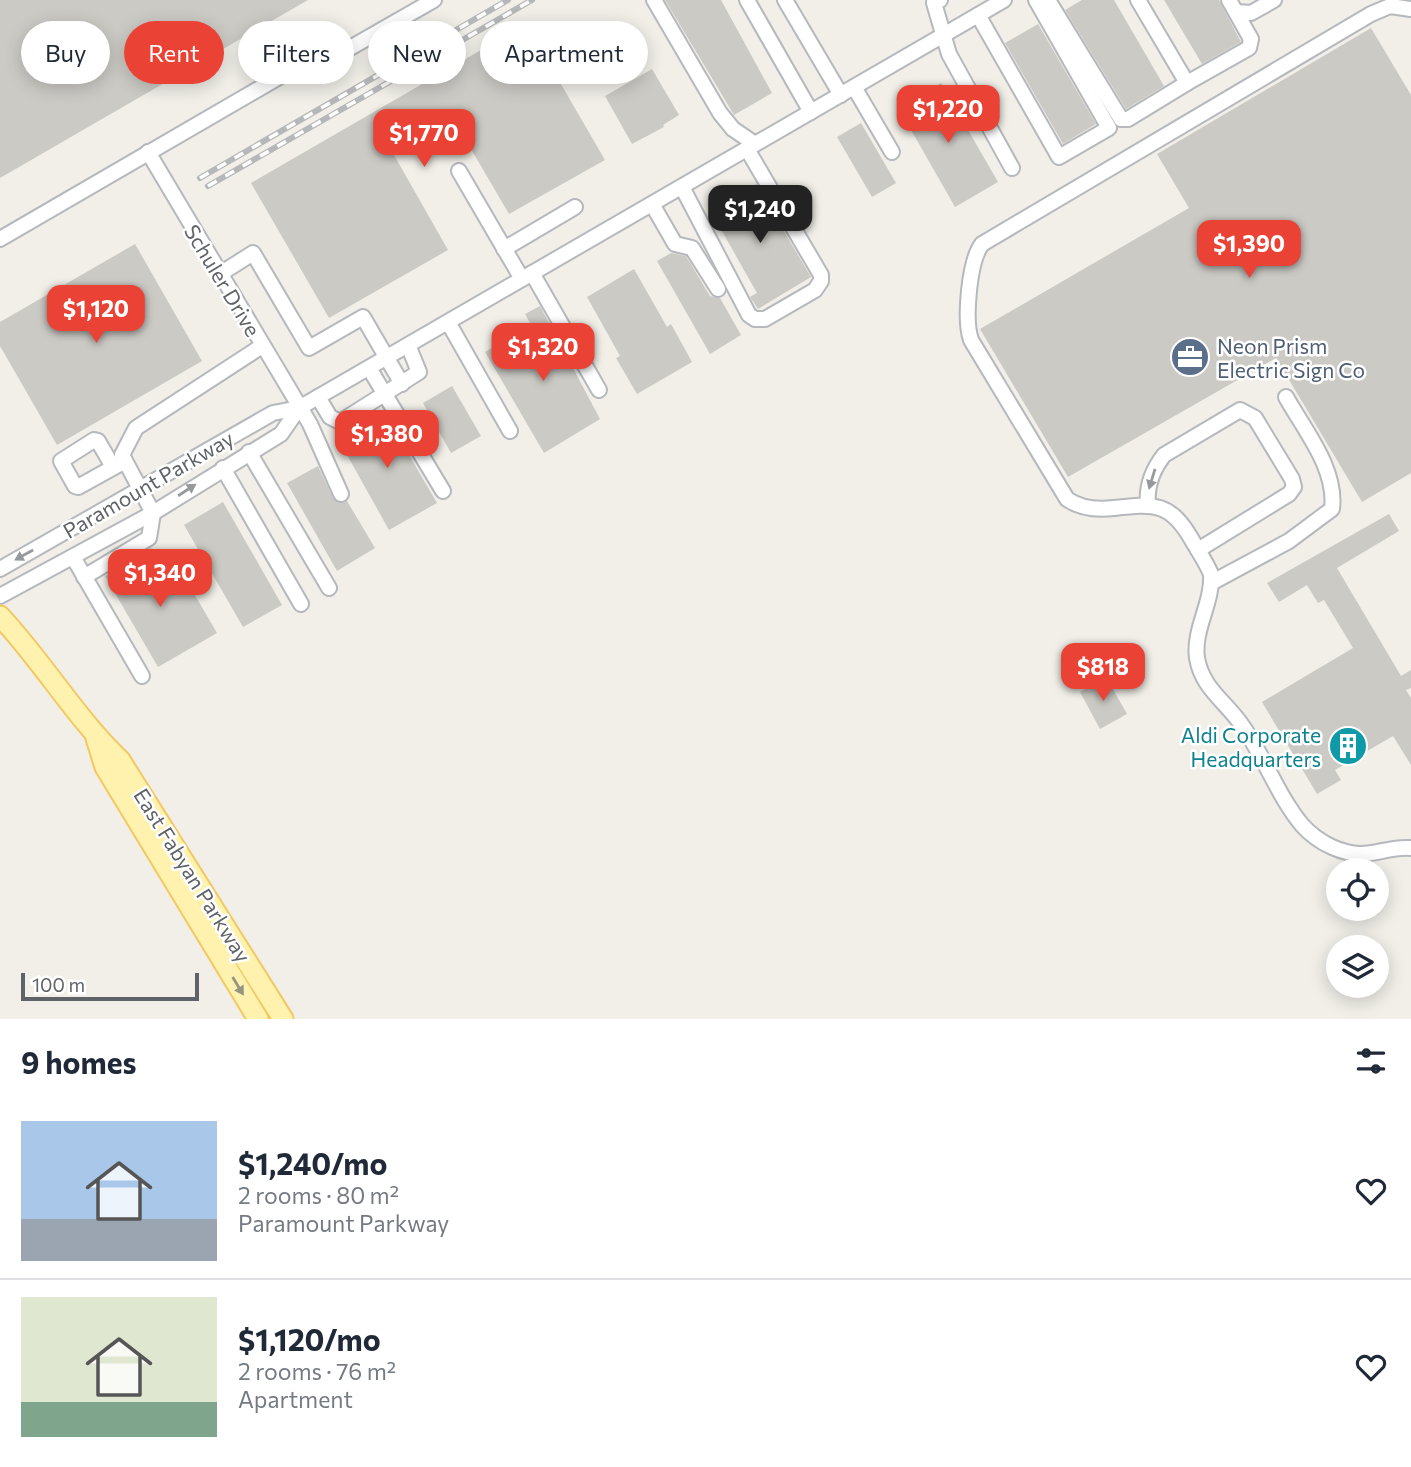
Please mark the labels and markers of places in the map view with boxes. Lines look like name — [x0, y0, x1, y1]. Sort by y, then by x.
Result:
pin: $1,220 — [891, 86, 1005, 145]
pin: $1,770 — [367, 110, 481, 169]
pin: $1,240 — [703, 186, 817, 245]
pin: $1,390 — [1192, 220, 1306, 280]
pin: $1,120 — [39, 286, 153, 345]
pin: $1,320 — [486, 324, 600, 383]
place label: Neon Prism Electric Sign Co — [1217, 333, 1365, 382]
office icon: Neon Prism Electric Sign Co — [1169, 336, 1211, 378]
pin: $1,380 — [330, 410, 444, 470]
pin: $1,340 — [103, 550, 217, 609]
pin: $818 — [1062, 644, 1144, 703]
place label: Aldi Corporate Headquarters — [1181, 722, 1321, 771]
building icon: Aldi Corporate Headquarters — [1327, 725, 1369, 767]

